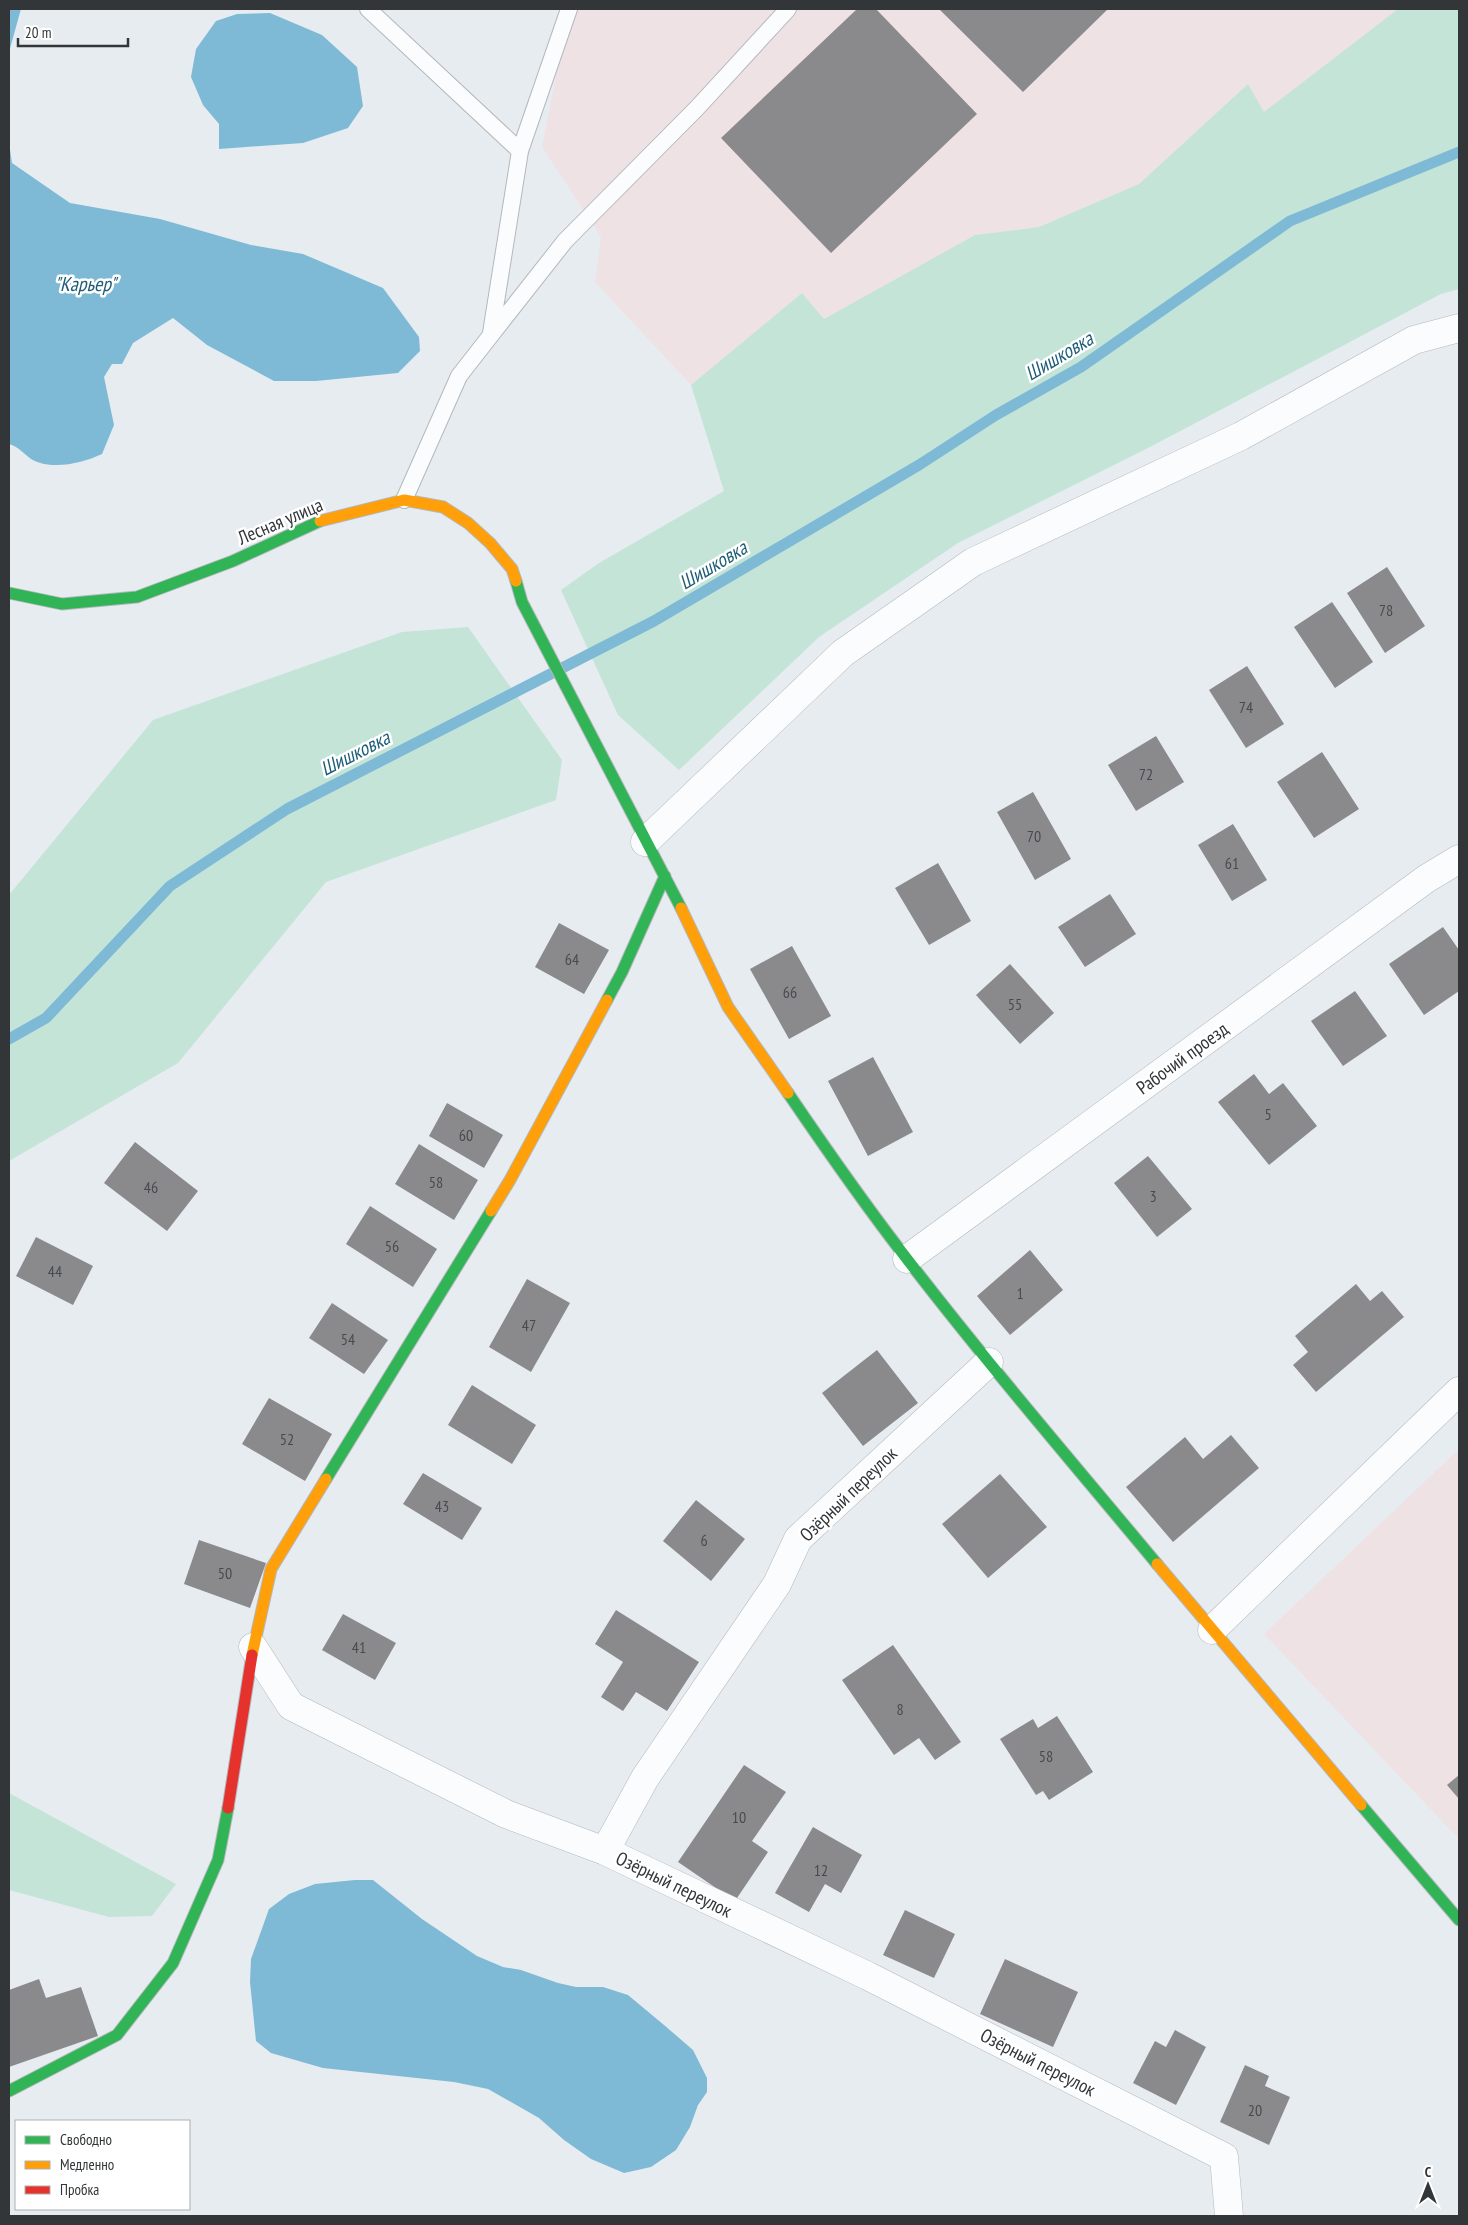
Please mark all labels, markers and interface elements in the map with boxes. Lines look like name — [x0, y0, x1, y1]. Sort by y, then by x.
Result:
scale bar — [18, 15, 128, 47]
text: 20 m — [25, 23, 51, 42]
water label: "Карьер" — [54, 271, 119, 297]
water label: Шишковка — [1020, 325, 1099, 386]
street label: Лесная улица — [233, 492, 326, 550]
water label: Шишковка — [674, 534, 753, 595]
house number: 78 — [1379, 600, 1393, 620]
house number: 74 — [1239, 697, 1253, 717]
water label: Шишковка — [316, 724, 395, 782]
house number: 72 — [1139, 764, 1153, 784]
house number: 70 — [1027, 826, 1041, 846]
house number: 61 — [1225, 853, 1239, 873]
house number: 64 — [565, 949, 579, 969]
house number: 66 — [783, 982, 797, 1002]
house number: 55 — [1008, 994, 1022, 1014]
street label: Рабочий проезд — [1131, 1016, 1233, 1099]
house number: 5 — [1264, 1104, 1272, 1124]
house number: 60 — [459, 1125, 473, 1145]
house number: 58 — [429, 1172, 443, 1192]
house number: 46 — [144, 1177, 158, 1197]
house number: 3 — [1149, 1186, 1157, 1206]
house number: 56 — [385, 1236, 399, 1256]
house number: 44 — [48, 1261, 62, 1281]
house number: 1 — [1016, 1283, 1024, 1303]
house number: 47 — [522, 1315, 536, 1335]
house number: 54 — [341, 1329, 355, 1349]
house number: 52 — [280, 1429, 294, 1449]
street label: Озёрный переулок — [794, 1441, 902, 1546]
house number: 43 — [435, 1496, 449, 1516]
house number: 6 — [700, 1530, 708, 1550]
house number: 50 — [218, 1563, 232, 1583]
house number: 41 — [352, 1637, 366, 1657]
house number: 8 — [896, 1699, 904, 1719]
house number: 58 — [1039, 1746, 1053, 1766]
house number: 10 — [732, 1807, 746, 1827]
street label: Озёрный переулок — [612, 1846, 737, 1923]
house number: 12 — [814, 1860, 828, 1880]
street label: Озёрный переулок — [976, 2023, 1100, 2102]
house number: 20 — [1248, 2100, 1262, 2120]
legend — [15, 2120, 190, 2210]
text: Свободно — [60, 2130, 112, 2149]
text: Медленно — [60, 2155, 114, 2174]
north arrow — [1403, 2160, 1453, 2210]
text: С — [1425, 2163, 1432, 2181]
text: Пробка — [60, 2180, 99, 2199]

